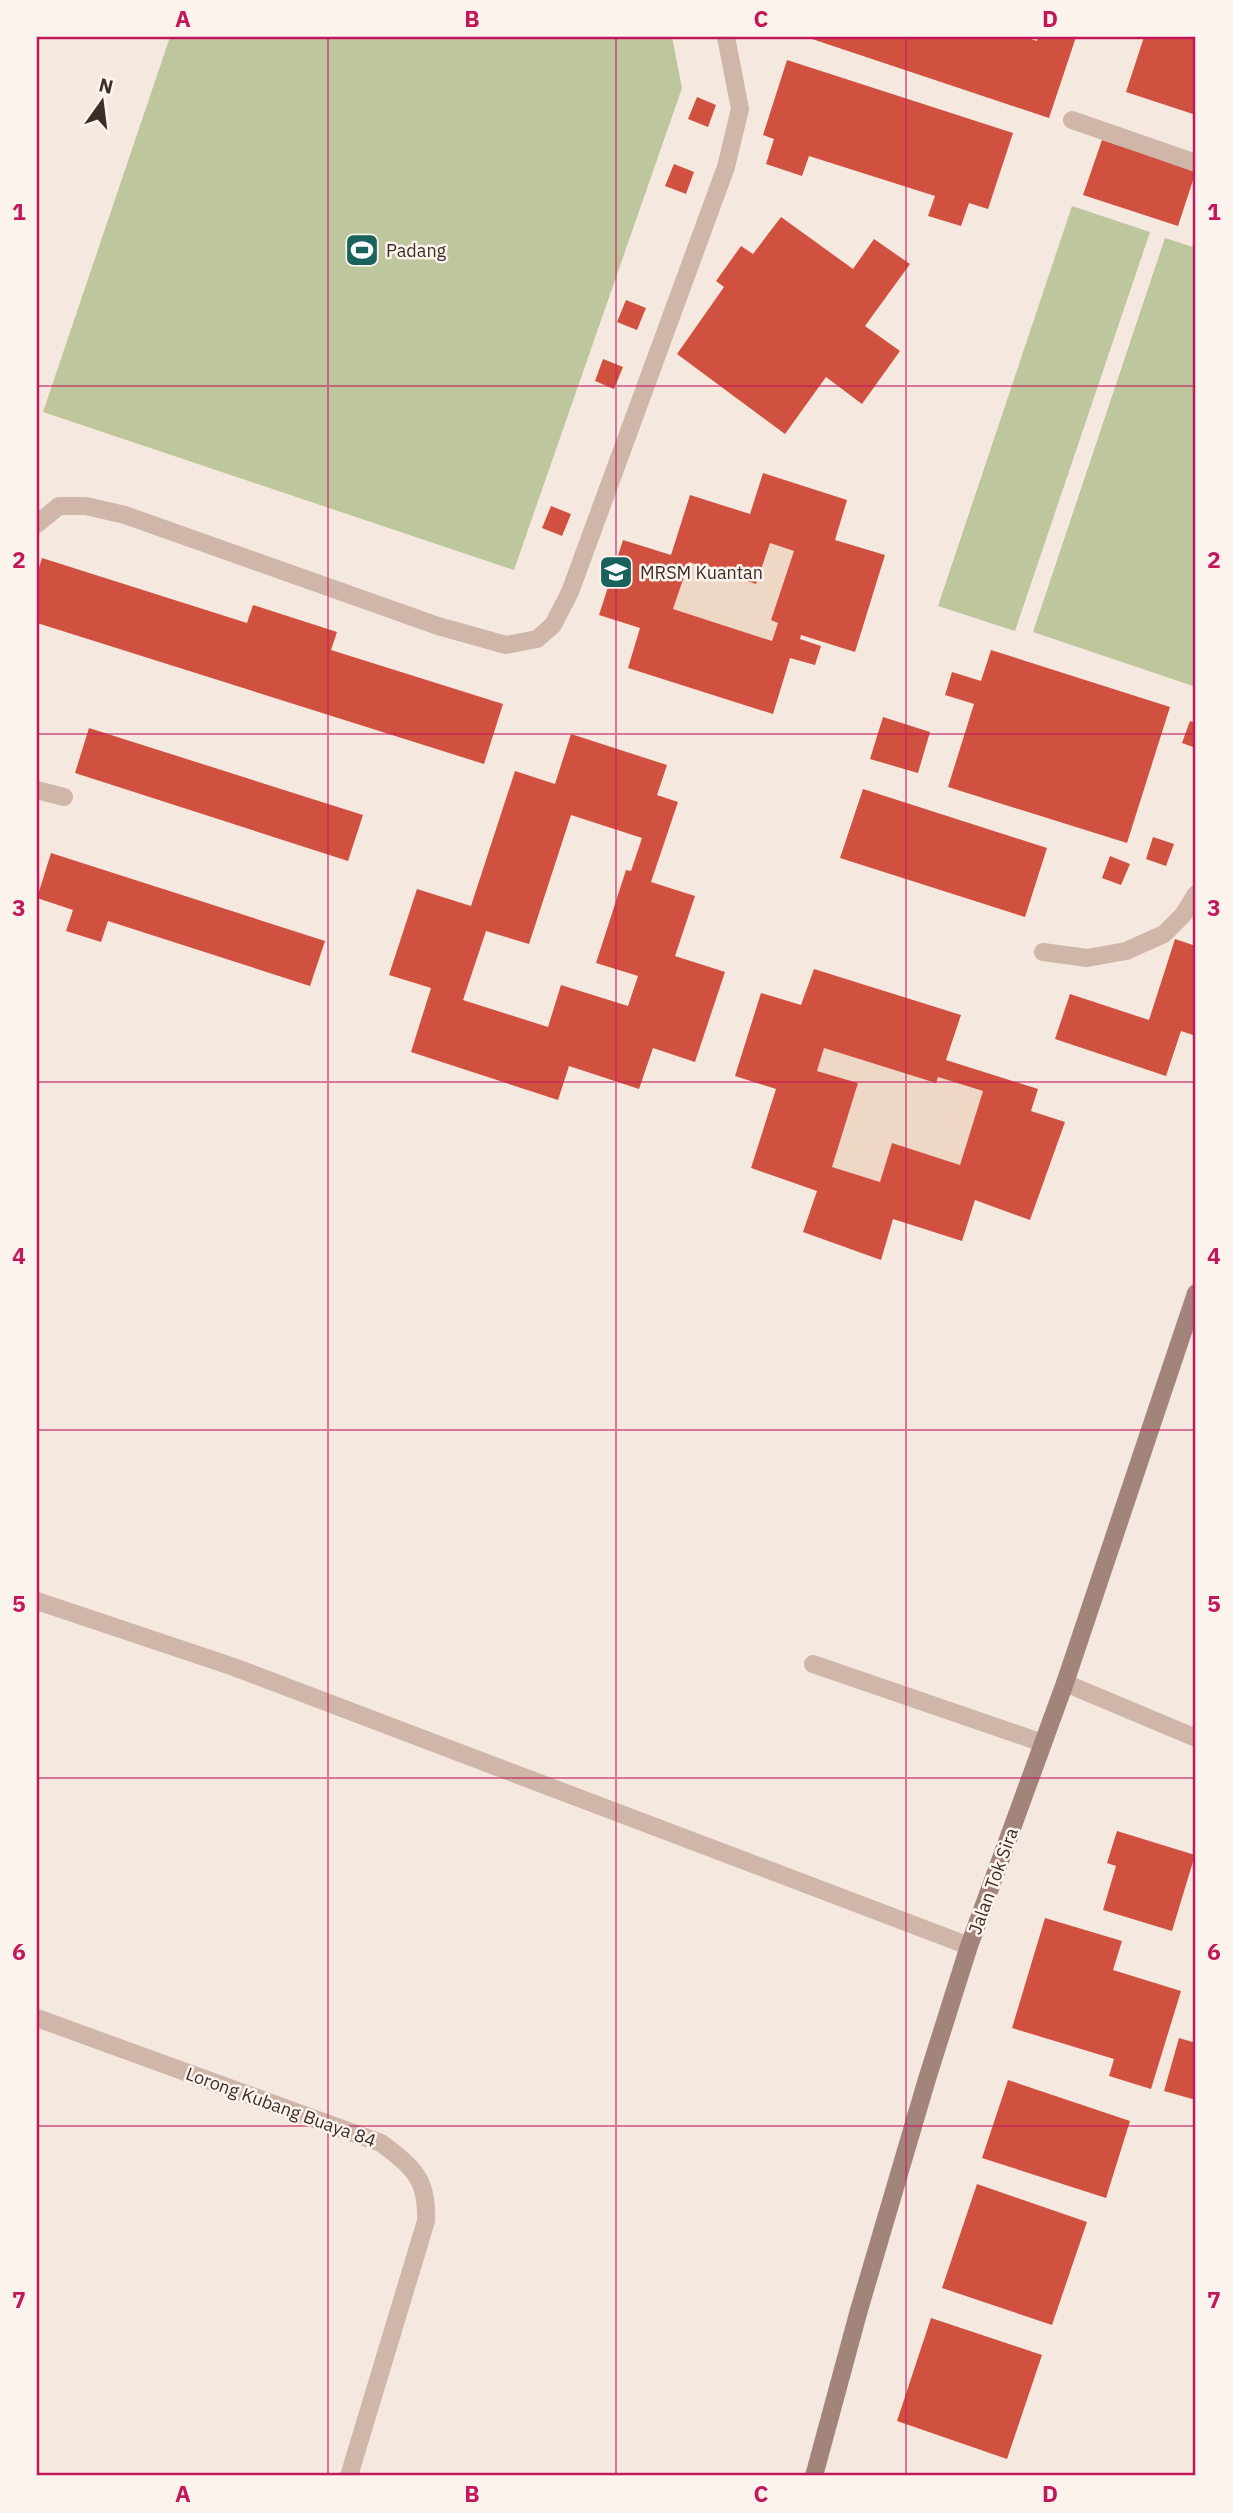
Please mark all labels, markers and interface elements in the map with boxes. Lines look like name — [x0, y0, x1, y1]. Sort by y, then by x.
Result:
text: A — [175, 3, 191, 33]
text: B — [464, 3, 480, 33]
text: C — [754, 3, 769, 33]
text: D — [1042, 3, 1058, 33]
north arrow — [66, 66, 136, 136]
text: N — [97, 72, 116, 99]
text: 1 — [12, 196, 26, 226]
text: 1 — [1207, 196, 1221, 226]
sports icon: Padang — [343, 231, 381, 269]
place label: Padang — [386, 239, 447, 262]
text: 2 — [12, 544, 26, 574]
text: 2 — [1207, 544, 1221, 574]
school or university icon: MRSM Kuantan — [597, 553, 635, 591]
place label: MRSM Kuantan — [640, 561, 763, 584]
text: 3 — [12, 892, 26, 922]
text: 3 — [1207, 892, 1221, 922]
text: 4 — [12, 1240, 26, 1270]
text: 4 — [1207, 1240, 1221, 1270]
text: 5 — [12, 1588, 26, 1618]
text: 5 — [1207, 1588, 1221, 1618]
street label: Jalan Tok Sira — [963, 1824, 1023, 1937]
text: 6 — [12, 1936, 26, 1966]
text: 6 — [1207, 1936, 1221, 1966]
street label: Lorong Kubang Buaya 84 — [183, 2062, 379, 2152]
text: 7 — [12, 2284, 26, 2314]
text: 7 — [1207, 2284, 1221, 2314]
text: A — [175, 2478, 191, 2508]
text: B — [464, 2478, 480, 2508]
text: C — [754, 2478, 769, 2508]
text: D — [1042, 2478, 1058, 2508]

